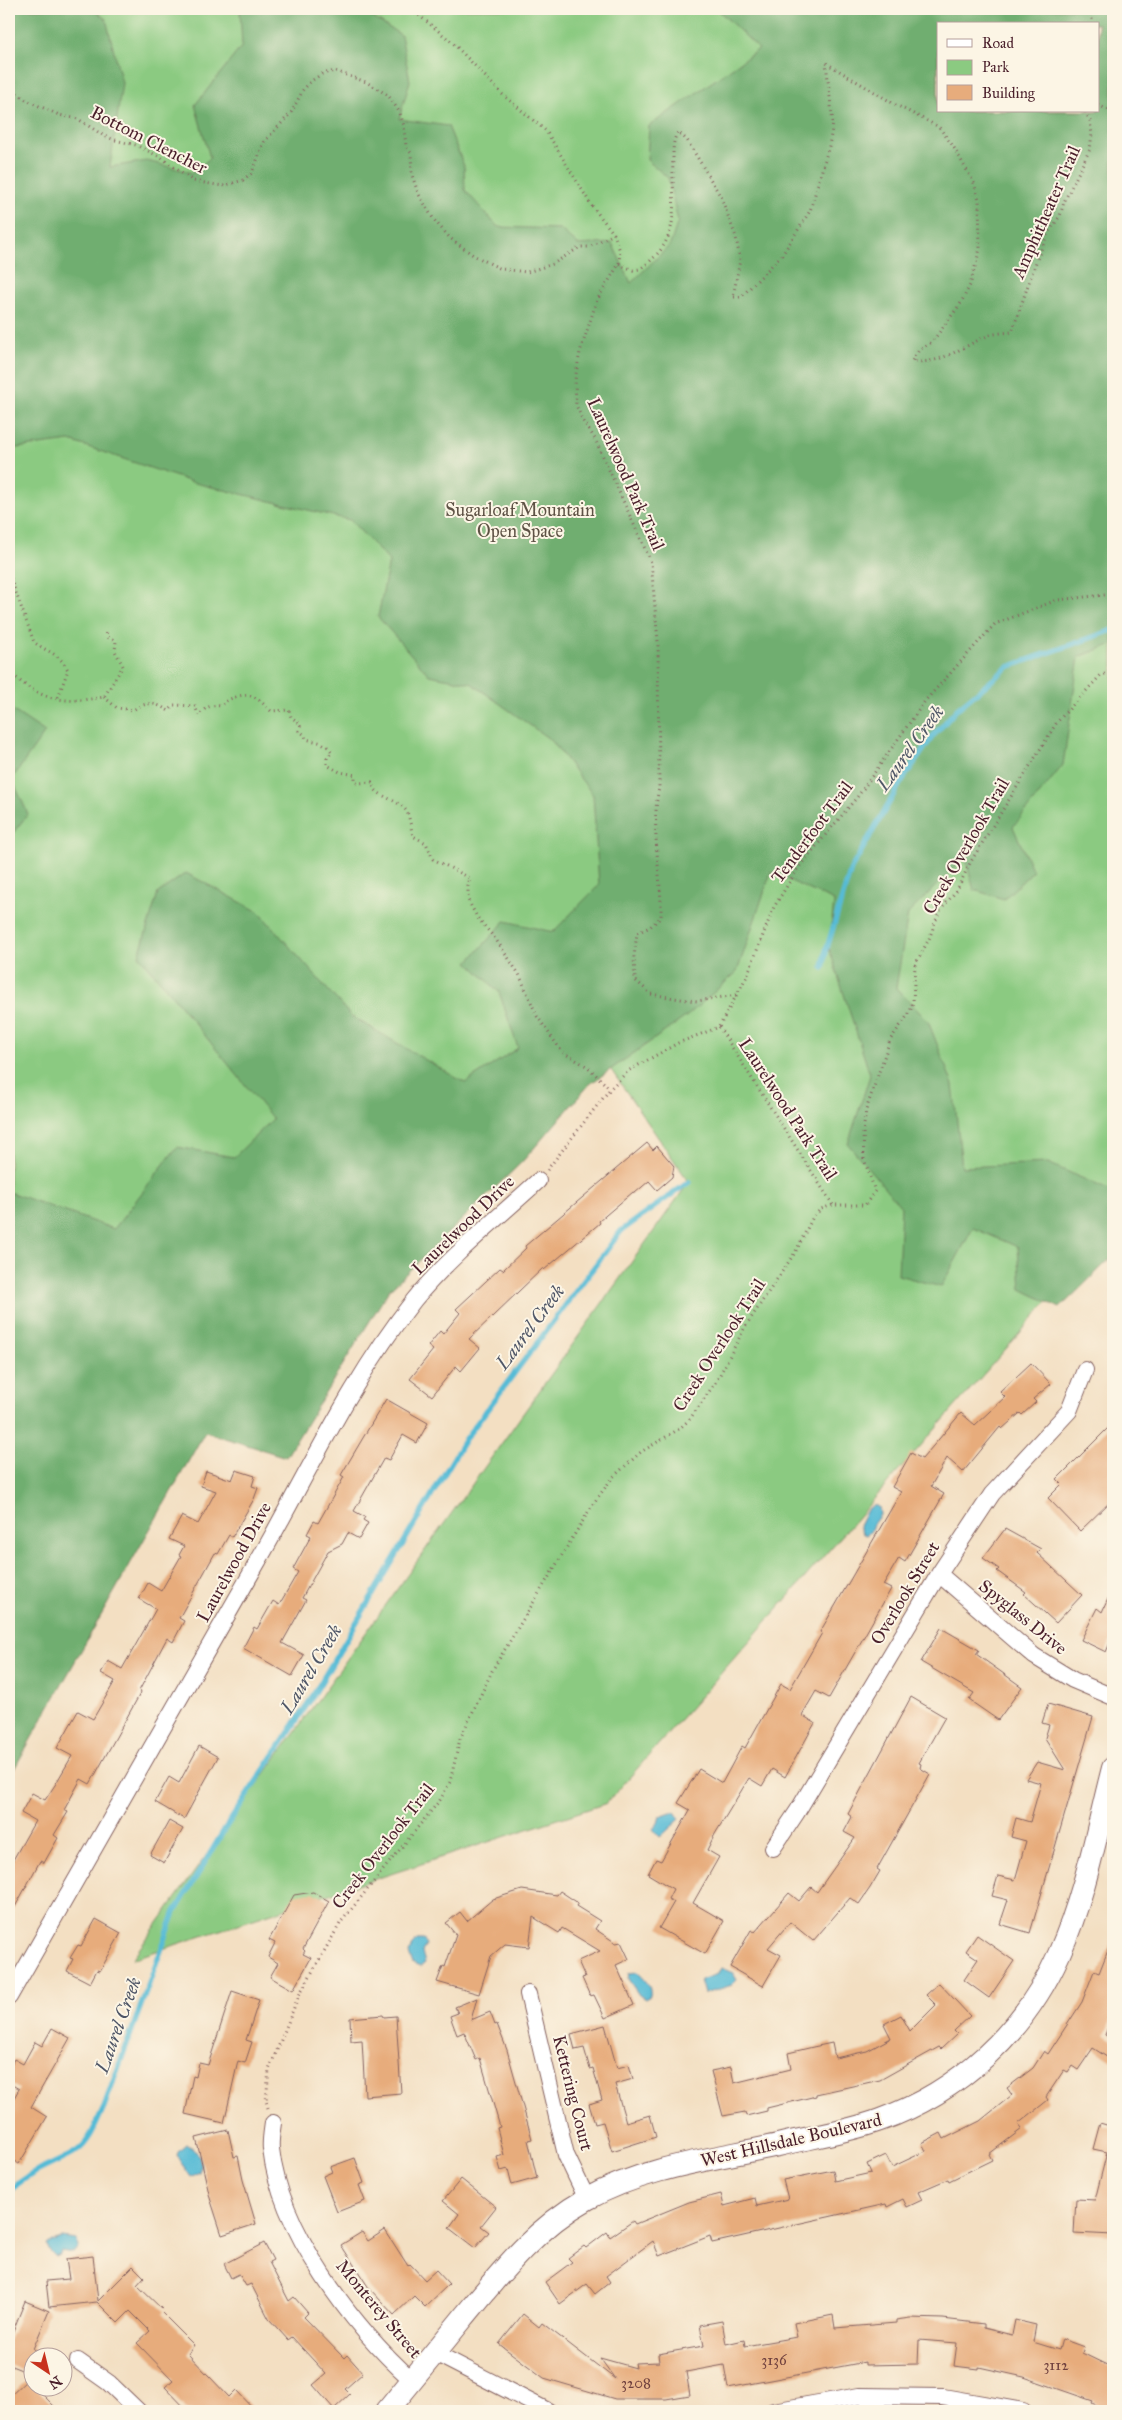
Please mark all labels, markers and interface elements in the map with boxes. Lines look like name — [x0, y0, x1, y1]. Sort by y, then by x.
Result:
legend — [937, 22, 1100, 112]
text: Road — [982, 34, 1014, 52]
text: Park — [982, 58, 1009, 76]
text: Building — [982, 84, 1036, 102]
street label: Bottom Clencher — [87, 101, 211, 179]
street label: Amphitheater Trail — [1006, 142, 1085, 283]
street label: Laurelwood Park Trail — [582, 394, 670, 554]
park label: Sugarloaf Mountain Open Space — [445, 499, 595, 542]
water label: Laurel Creek — [871, 700, 949, 796]
street label: Creek Overlook Trail — [918, 774, 1014, 918]
street label: Tenderfoot Trail — [766, 777, 858, 887]
street label: Laurelwood Park Trail — [734, 1034, 842, 1184]
street label: Laurelwood Drive — [407, 1171, 519, 1279]
street label: Creek Overlook Trail — [668, 1274, 770, 1415]
water label: Laurel Creek — [490, 1280, 570, 1375]
street label: Laurelwood Drive — [192, 1498, 276, 1626]
street label: Overlook Street — [866, 1537, 945, 1649]
street label: Spyglass Drive — [974, 1575, 1072, 1660]
water label: Laurel Creek — [275, 1620, 347, 1719]
street label: Creek Overlook Trail — [327, 1779, 439, 1913]
water label: Laurel Creek — [90, 1974, 146, 2077]
street label: Kettering Court — [547, 2033, 598, 2154]
street label: West Hillsdale Boulevard — [698, 2108, 884, 2172]
street label: Monterey Street — [331, 2255, 427, 2363]
north arrow — [22, 2348, 72, 2398]
house number: 3136 — [761, 2351, 788, 2369]
house number: 3112 — [1043, 2356, 1069, 2374]
text: N — [45, 2372, 65, 2393]
house number: 3208 — [621, 2374, 651, 2392]

